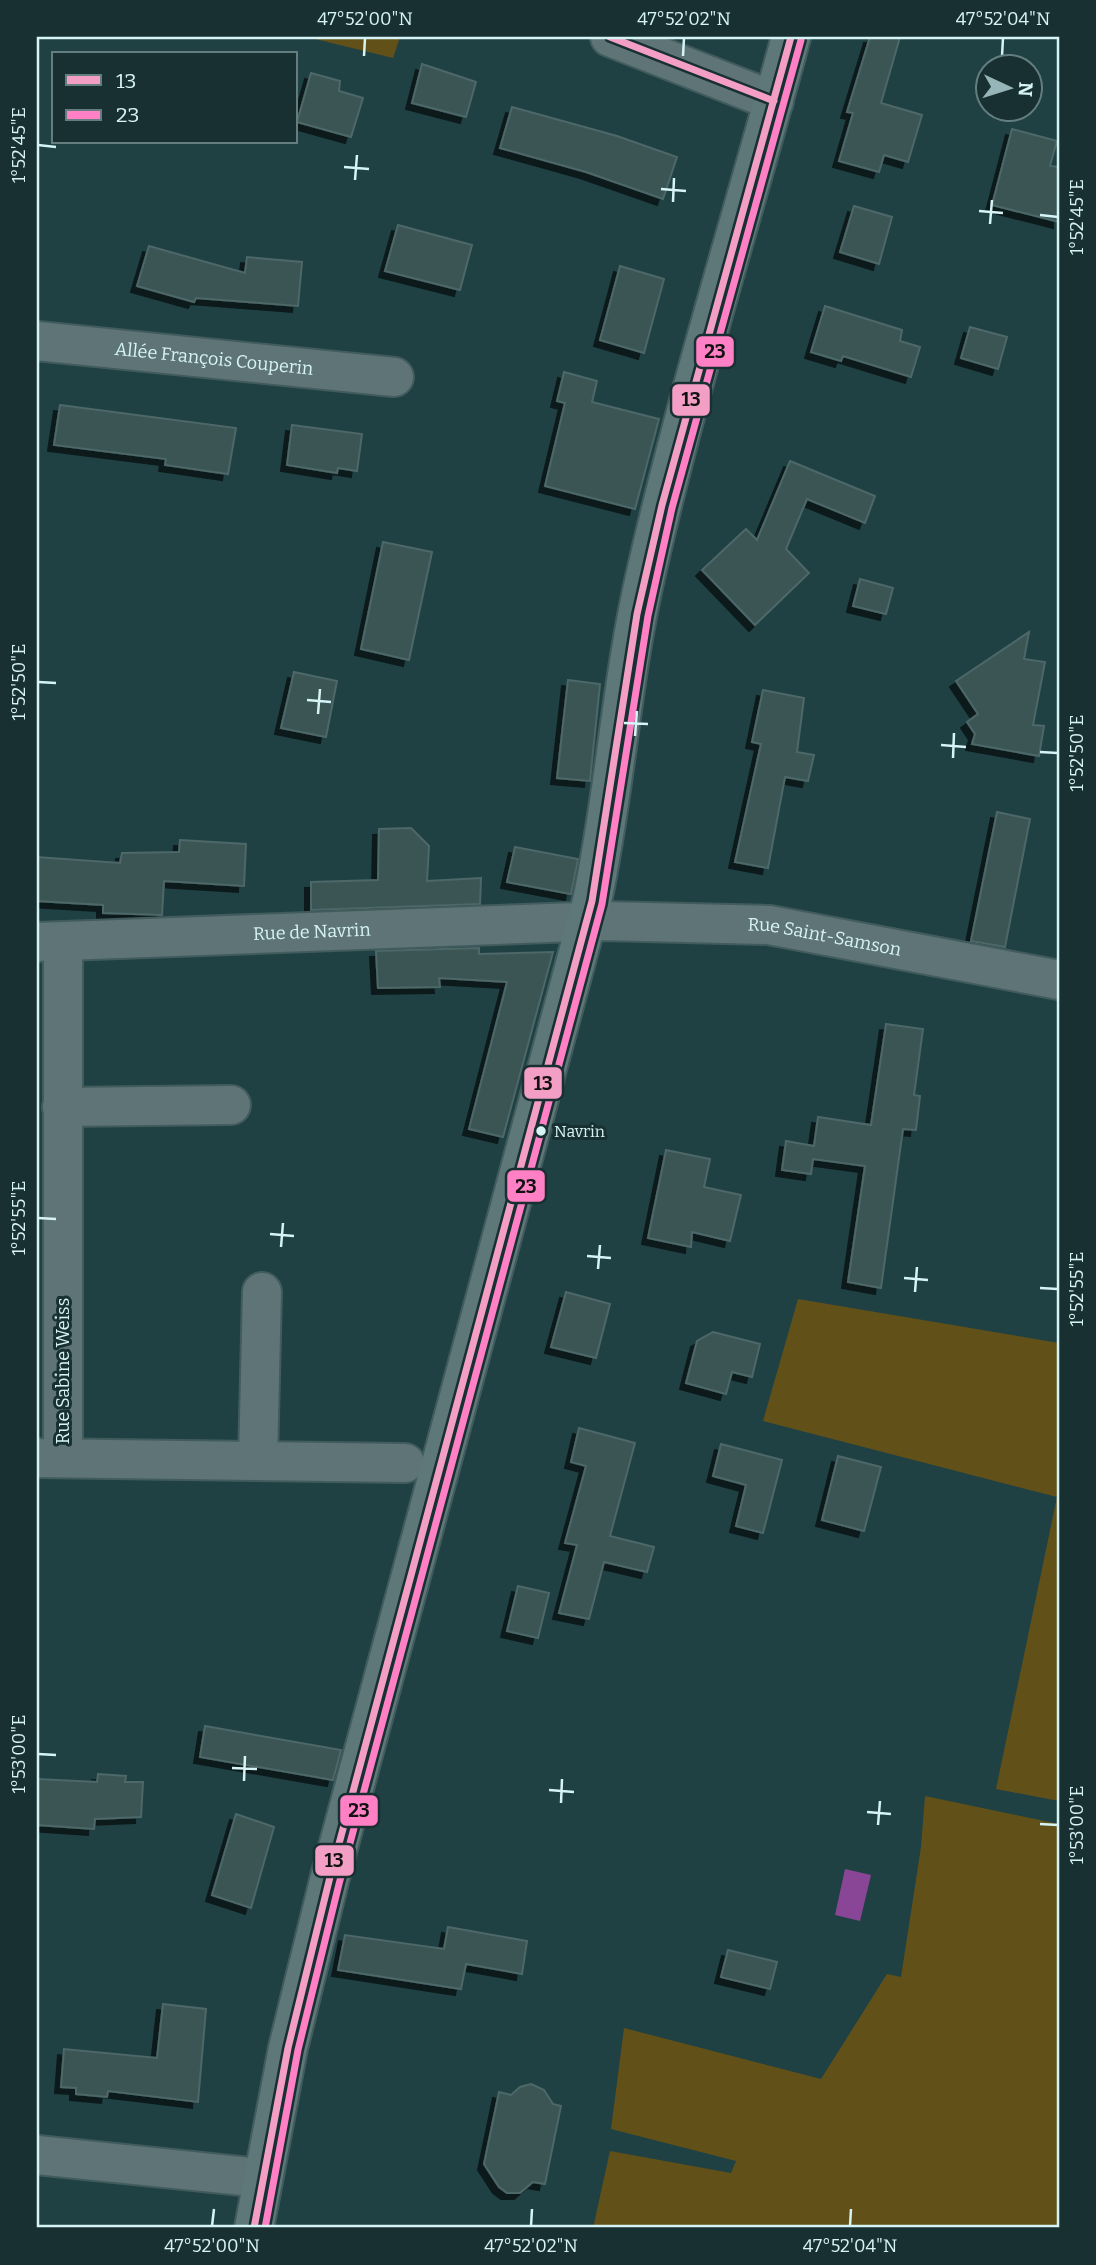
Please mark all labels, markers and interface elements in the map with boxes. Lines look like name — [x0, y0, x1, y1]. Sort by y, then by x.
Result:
text: 47°52'00"N — [317, 8, 413, 30]
text: 47°52'02"N — [637, 8, 731, 30]
text: 47°52'04"N — [956, 8, 1050, 30]
legend — [52, 52, 298, 144]
north arrow — [974, 52, 1044, 122]
text: 13 — [116, 68, 137, 94]
text: N — [1013, 81, 1037, 98]
text: 23 — [116, 102, 139, 128]
text: 1°52'45"E — [8, 107, 30, 183]
text: 1°52'45"E — [1066, 179, 1088, 255]
line badge: 23 — [695, 335, 735, 368]
street label: Allée François Couperin — [114, 338, 315, 380]
text: 23 — [704, 340, 726, 363]
line badge: 13 — [671, 383, 711, 417]
text: 13 — [681, 388, 701, 411]
text: 1°52'50"E — [8, 643, 30, 721]
text: 1°52'50"E — [1066, 714, 1088, 792]
street label: Rue Saint-Samson — [747, 913, 904, 961]
street label: Rue de Navrin — [253, 919, 372, 945]
line badge: 13 — [523, 1066, 563, 1100]
text: 13 — [533, 1072, 553, 1095]
place label: Navrin — [554, 1122, 605, 1141]
marker: Navrin — [534, 1124, 548, 1138]
line badge: 23 — [506, 1169, 546, 1203]
text: 23 — [515, 1175, 537, 1198]
text: 1°52'55"E — [8, 1180, 30, 1256]
text: 1°52'55"E — [1066, 1251, 1088, 1327]
street label: Rue Sabine Weiss — [52, 1298, 74, 1444]
text: 1°53'00"E — [8, 1715, 30, 1793]
text: 1°53'00"E — [1066, 1786, 1088, 1864]
line badge: 23 — [339, 1794, 379, 1827]
text: 23 — [348, 1799, 370, 1822]
line badge: 13 — [314, 1844, 355, 1877]
text: 13 — [324, 1849, 344, 1872]
text: 47°52'00"N — [164, 2235, 260, 2257]
text: 47°52'02"N — [484, 2235, 578, 2257]
text: 47°52'04"N — [803, 2235, 897, 2257]

